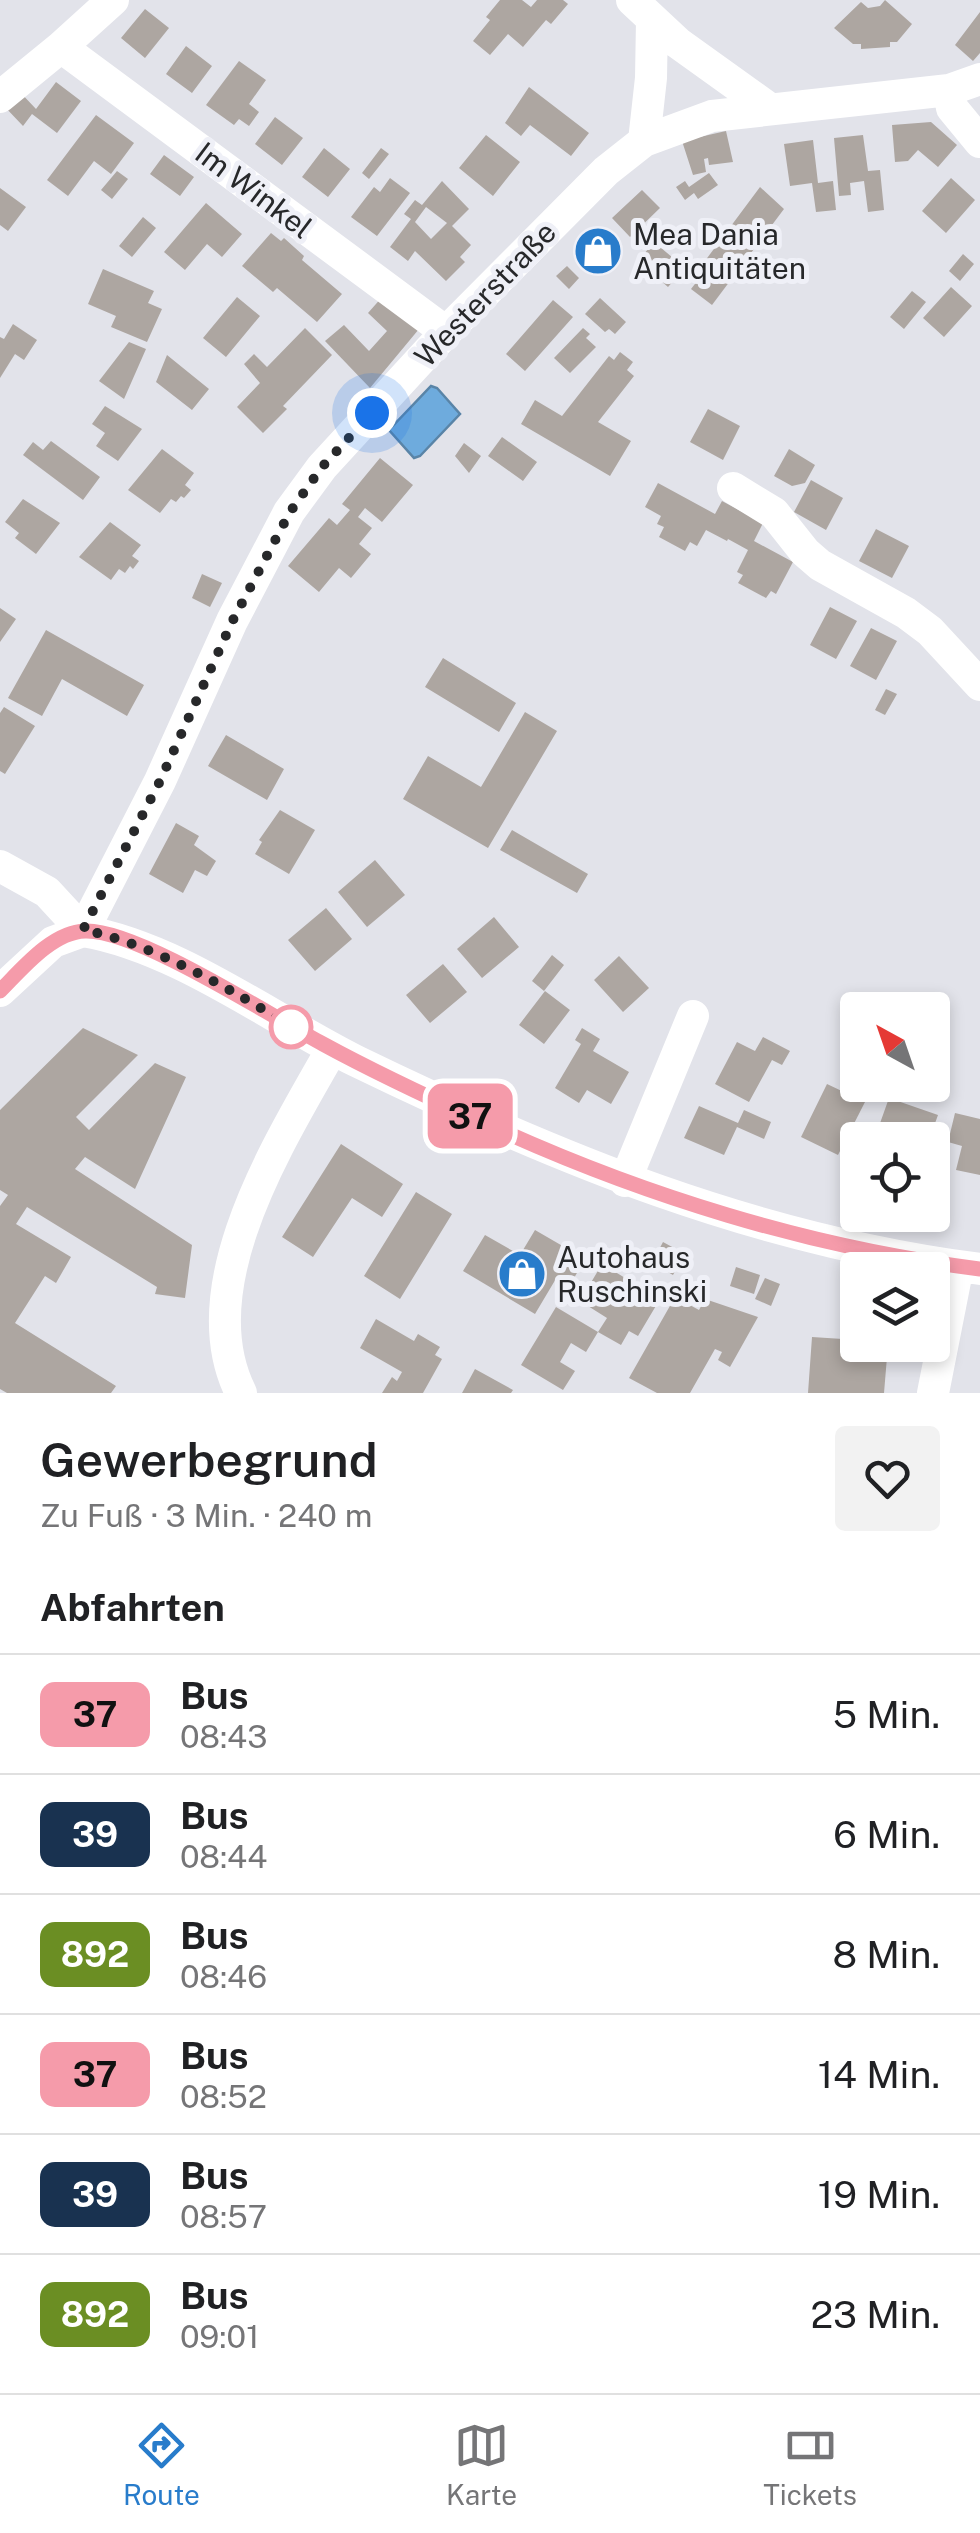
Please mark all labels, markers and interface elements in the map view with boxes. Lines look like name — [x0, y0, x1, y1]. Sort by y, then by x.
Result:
street label: Im Winkel — [189, 134, 319, 246]
street label: Westerstraße — [407, 214, 563, 374]
place label: Mea Dania Antiquitäten — [633, 216, 806, 286]
shop icon: Mea Dania Antiquitäten — [572, 225, 624, 277]
your location — [347, 388, 397, 438]
north arrow — [840, 992, 950, 1102]
map controls — [840, 992, 950, 1362]
unlabelled marker — [270, 1006, 312, 1048]
line badge: 37 — [425, 1084, 515, 1148]
text: 37 — [448, 1096, 492, 1137]
button: locate — [840, 1122, 950, 1232]
place label: Autohaus Ruschinski — [557, 1239, 707, 1309]
shop icon: Autohaus Ruschinski — [496, 1248, 548, 1300]
button: layers — [840, 1252, 950, 1362]
button: heart — [835, 1426, 940, 1531]
text: Gewerbegrund — [40, 1431, 378, 1488]
text: Zu Fuß · 3 Min. · 240 m — [40, 1497, 372, 1534]
text: Abfahrten — [40, 1585, 225, 1630]
text: Bus — [180, 1673, 249, 1718]
text: 5 Min. — [833, 1692, 940, 1737]
text: 37 — [73, 1694, 117, 1735]
text: 08:43 — [180, 1718, 267, 1755]
text: Bus — [180, 1793, 249, 1838]
text: 6 Min. — [833, 1812, 940, 1857]
text: 39 — [72, 1814, 118, 1855]
text: 08:44 — [180, 1838, 267, 1875]
text: Bus — [180, 1913, 249, 1958]
text: 8 Min. — [832, 1932, 940, 1977]
text: 892 — [61, 1934, 129, 1975]
text: 08:46 — [180, 1958, 267, 1995]
text: Bus — [180, 2033, 249, 2078]
text: 14 Min. — [818, 2052, 940, 2097]
text: 37 — [73, 2054, 117, 2095]
text: 08:52 — [180, 2078, 267, 2115]
text: Bus — [180, 2153, 249, 2198]
text: 19 Min. — [818, 2172, 940, 2217]
text: 39 — [72, 2174, 118, 2215]
text: 08:57 — [180, 2198, 267, 2235]
text: Bus — [180, 2273, 249, 2318]
text: 23 Min. — [810, 2292, 940, 2337]
text: 892 — [61, 2294, 129, 2335]
text: 09:01 — [180, 2318, 259, 2355]
tab: Route — [123, 2418, 200, 2511]
tab: Karte — [446, 2418, 517, 2511]
tab: Tickets — [763, 2418, 857, 2511]

